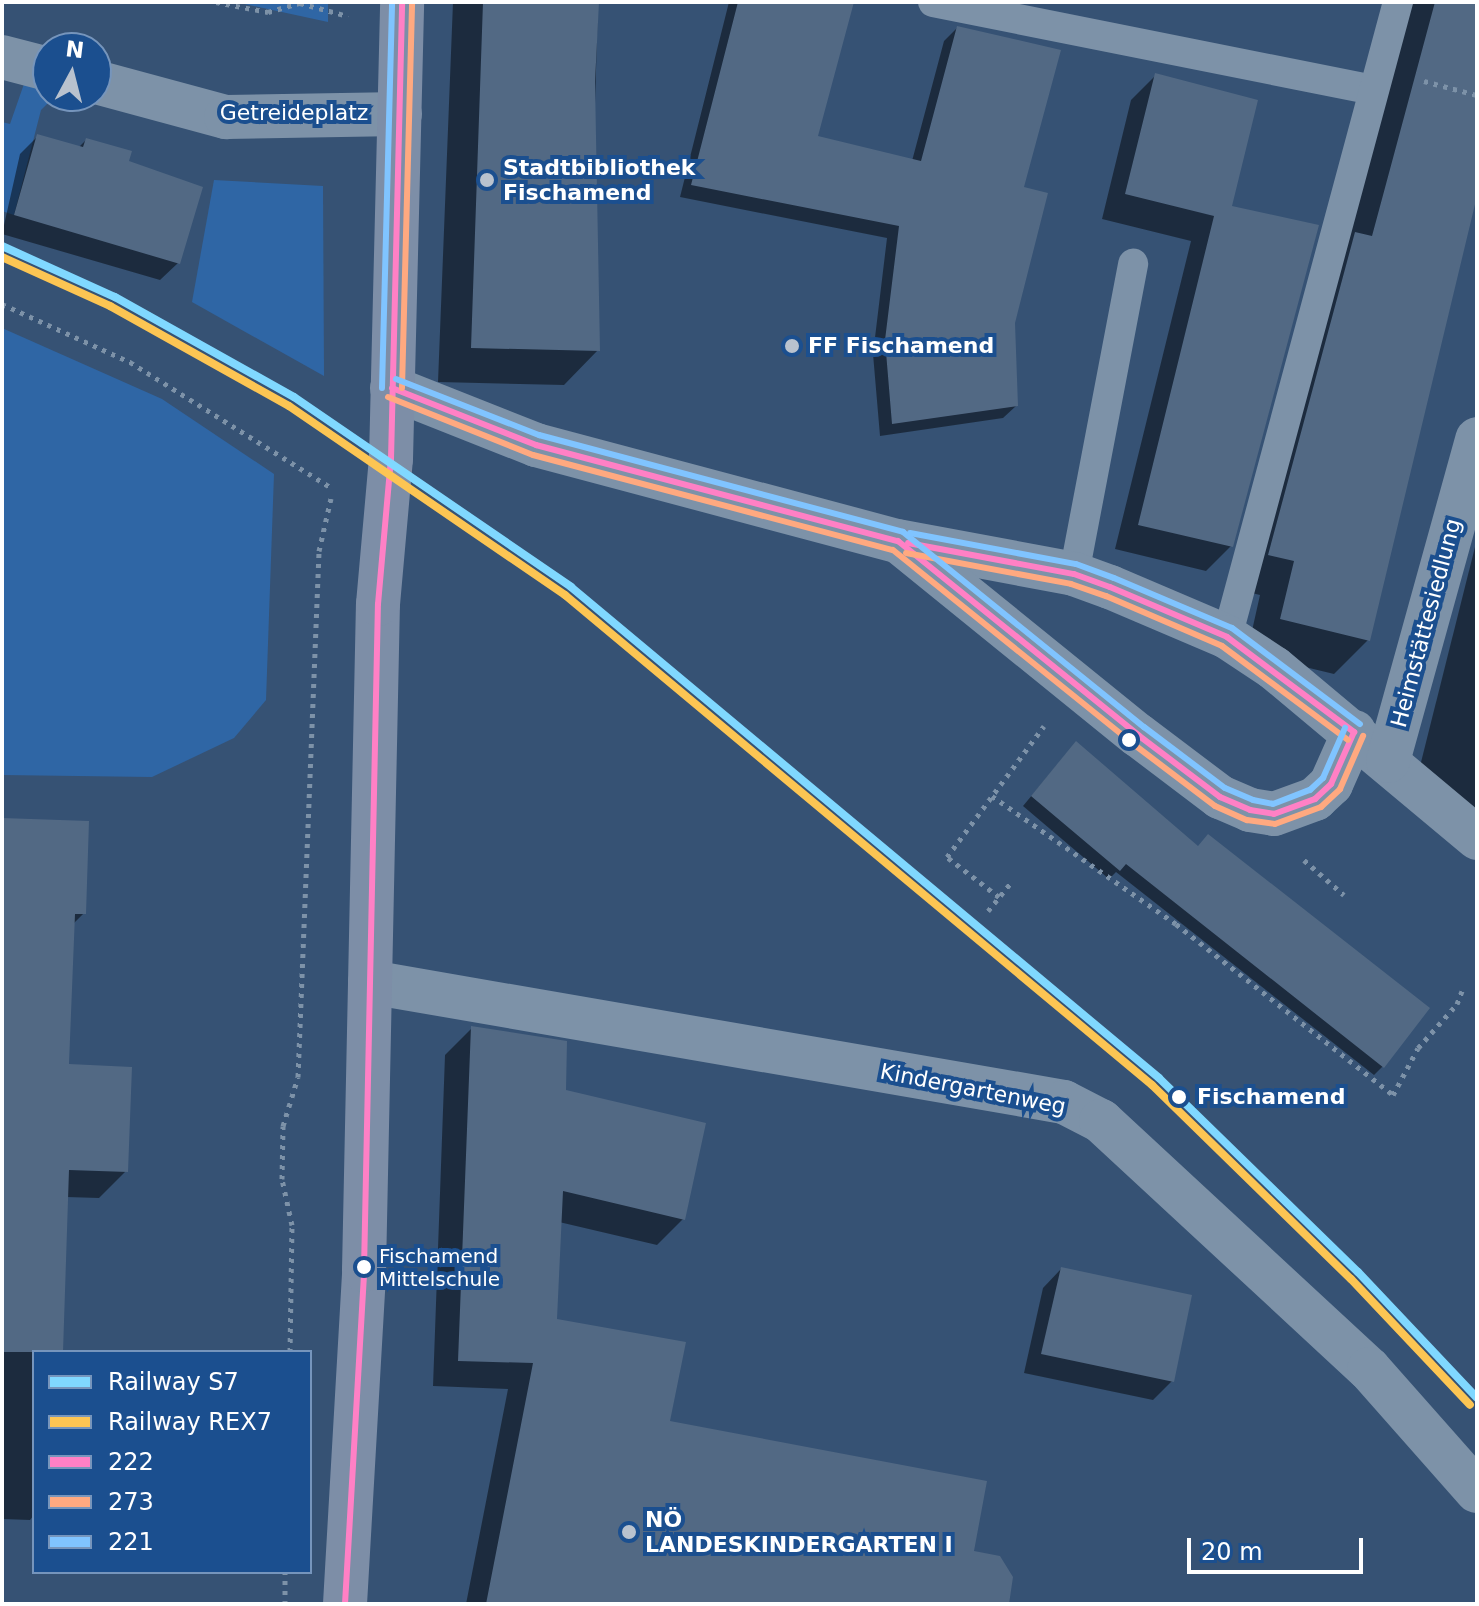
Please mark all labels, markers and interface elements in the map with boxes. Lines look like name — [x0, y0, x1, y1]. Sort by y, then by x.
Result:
north arrow — [32, 32, 112, 112]
text: N — [64, 36, 85, 63]
street label: Getreideplatz — [220, 100, 368, 126]
place label: Stadtbibliothek Fischamend — [503, 154, 695, 206]
marker: Stadtbibliothek Fischamend — [478, 171, 496, 189]
place label: FF Fischamend — [808, 333, 994, 359]
marker: FF Fischamend — [783, 337, 801, 355]
street label: Heimstättesiedlung — [1385, 516, 1467, 730]
unlabelled marker — [1121, 732, 1137, 748]
street label: Kindergartenweg — [878, 1058, 1068, 1120]
place label: Fischamend — [1197, 1084, 1345, 1110]
marker: Fischamend — [1168, 1086, 1190, 1108]
place label: Fischamend Mittelschule — [379, 1244, 500, 1291]
marker: Fischamend Mittelschule — [356, 1259, 372, 1275]
legend — [32, 1350, 312, 1574]
text: Railway S7 — [108, 1368, 239, 1396]
text: Railway REX7 — [108, 1408, 272, 1436]
text: 222 — [108, 1448, 154, 1476]
text: 273 — [108, 1488, 154, 1516]
place label: NÖ LANDESKINDERGARTEN I — [645, 1506, 953, 1558]
scale bar — [1191, 1522, 1367, 1572]
marker: NÖ LANDESKINDERGARTEN I — [620, 1523, 638, 1541]
text: 221 — [108, 1528, 154, 1556]
text: 20 m — [1201, 1538, 1263, 1566]

